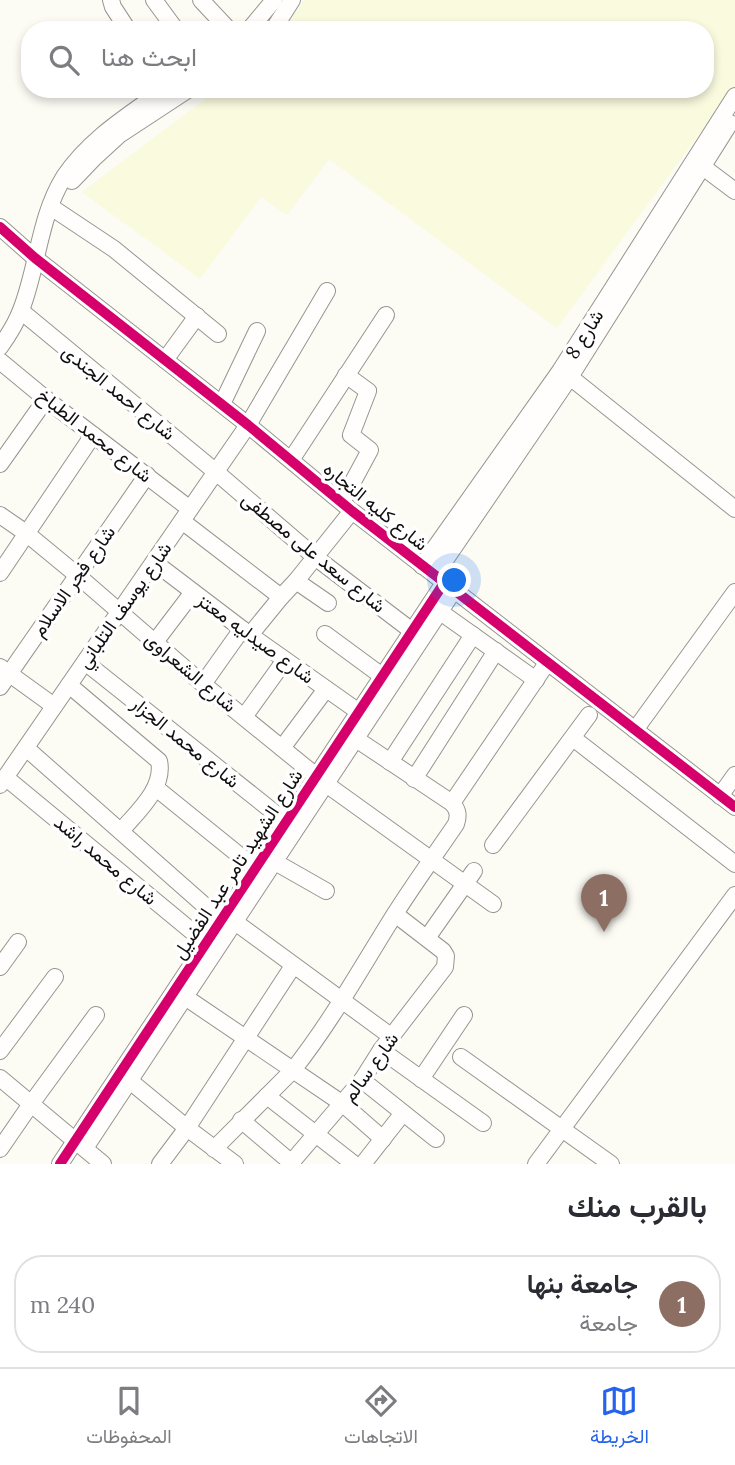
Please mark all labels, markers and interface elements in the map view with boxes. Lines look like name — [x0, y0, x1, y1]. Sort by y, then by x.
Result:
search box — [21, 21, 714, 98]
text: ابحث هنا — [101, 40, 197, 73]
icon: search — [45, 41, 83, 79]
street label: شارع 8 — [560, 305, 609, 364]
street label: شارع احمد الجندى — [57, 339, 181, 446]
street label: شارع محمد الطباخ — [32, 383, 157, 488]
street label: شارع كليه التجاره — [318, 456, 433, 556]
street label: شارع سعد على مصطفى — [236, 487, 391, 618]
street label: شارع فجر الاسلام — [26, 521, 121, 642]
street label: شارع يوسف التلباني — [72, 537, 180, 675]
your location — [437, 563, 471, 597]
street label: شارع صيدليه معتز — [191, 587, 319, 689]
street label: شارع الشعراوى — [140, 627, 242, 718]
street label: شارع محمد الجزار — [126, 690, 245, 794]
street label: شارع الشهيد تامر عبد الفضيل — [167, 764, 308, 964]
street label: شارع محمد راشد — [49, 810, 162, 911]
pin: 1 — [581, 874, 627, 932]
street label: شارع سالم — [337, 1027, 404, 1107]
text: بالقرب منك — [567, 1187, 707, 1225]
text: جامعة بنها — [527, 1267, 638, 1300]
text: 240 m — [30, 1290, 95, 1319]
text: 1 — [677, 1290, 687, 1319]
text: جامعة — [579, 1308, 638, 1337]
tab: المحفوظات — [86, 1382, 172, 1453]
tab: الاتجاهات — [344, 1382, 418, 1453]
tab: الخريطة — [590, 1382, 649, 1453]

